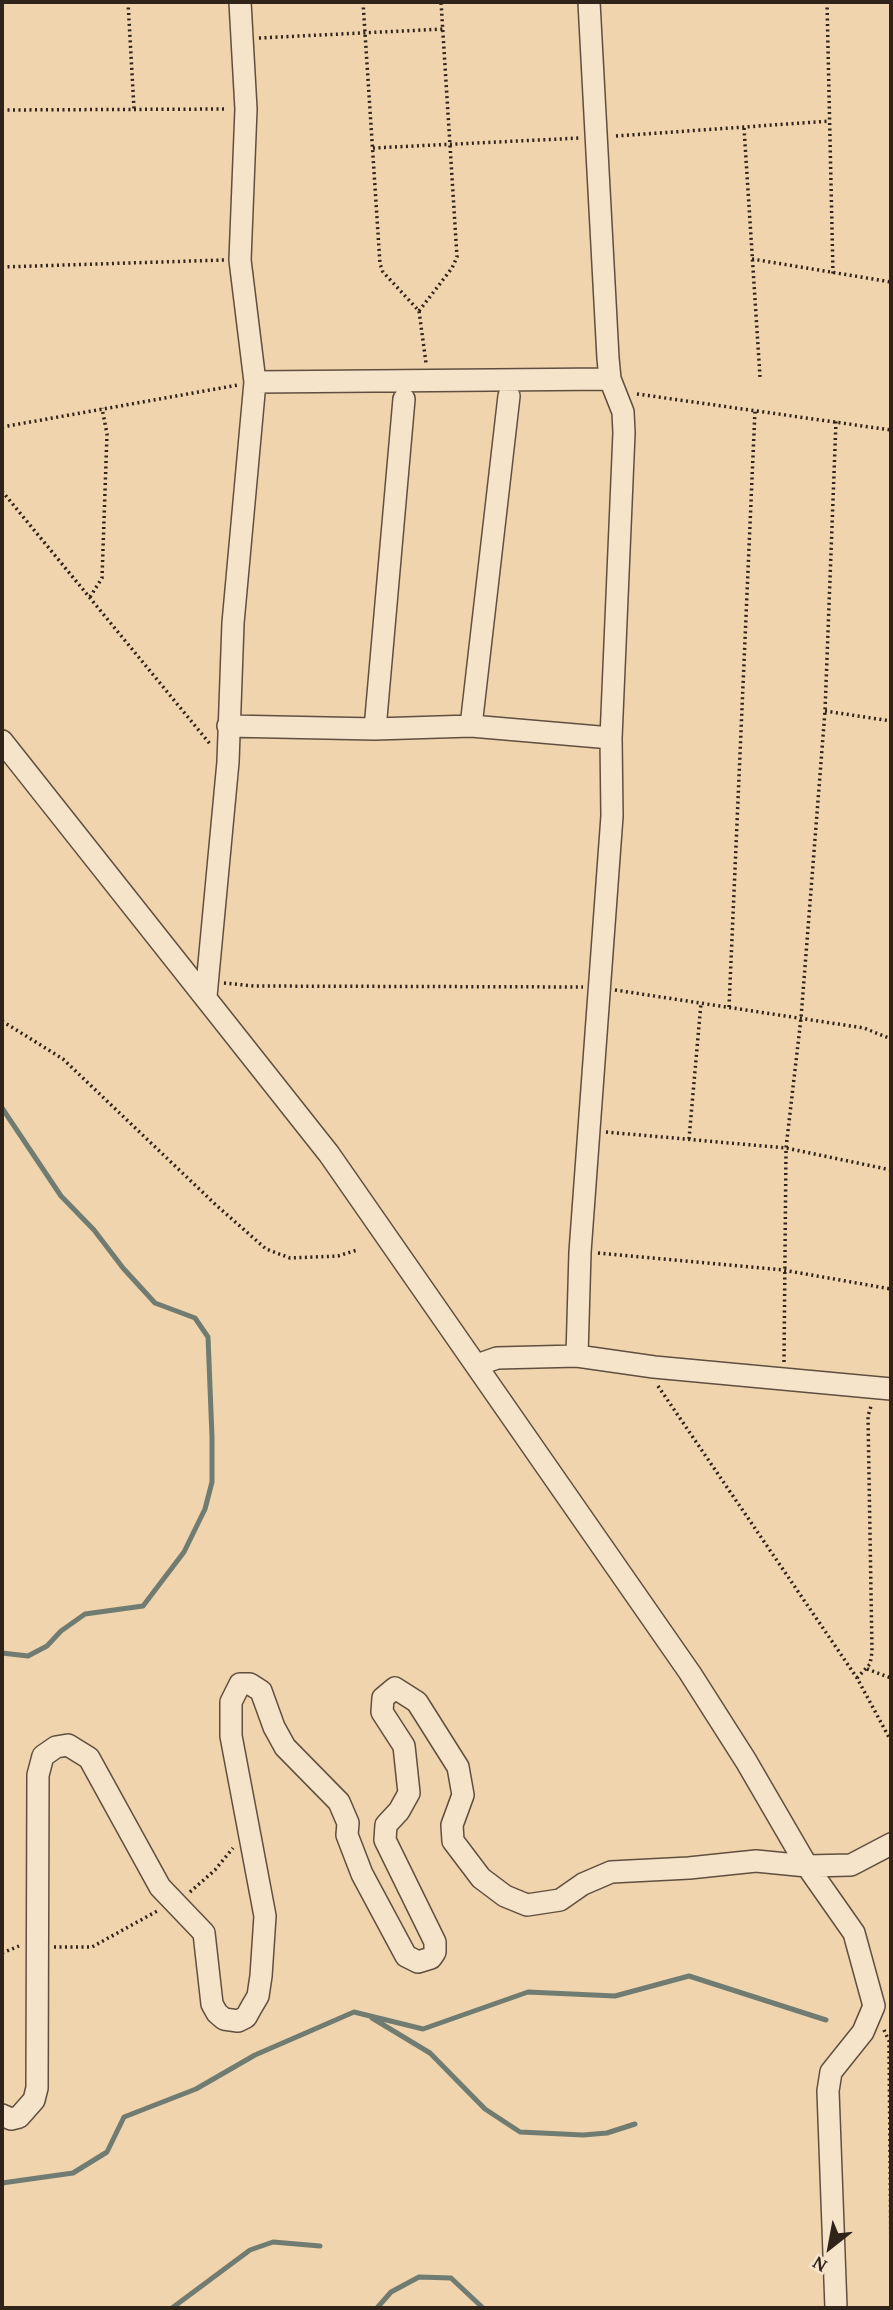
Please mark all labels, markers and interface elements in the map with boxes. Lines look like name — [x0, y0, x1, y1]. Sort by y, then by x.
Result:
north arrow — [795, 2212, 865, 2282]
text: N — [807, 2250, 832, 2280]

